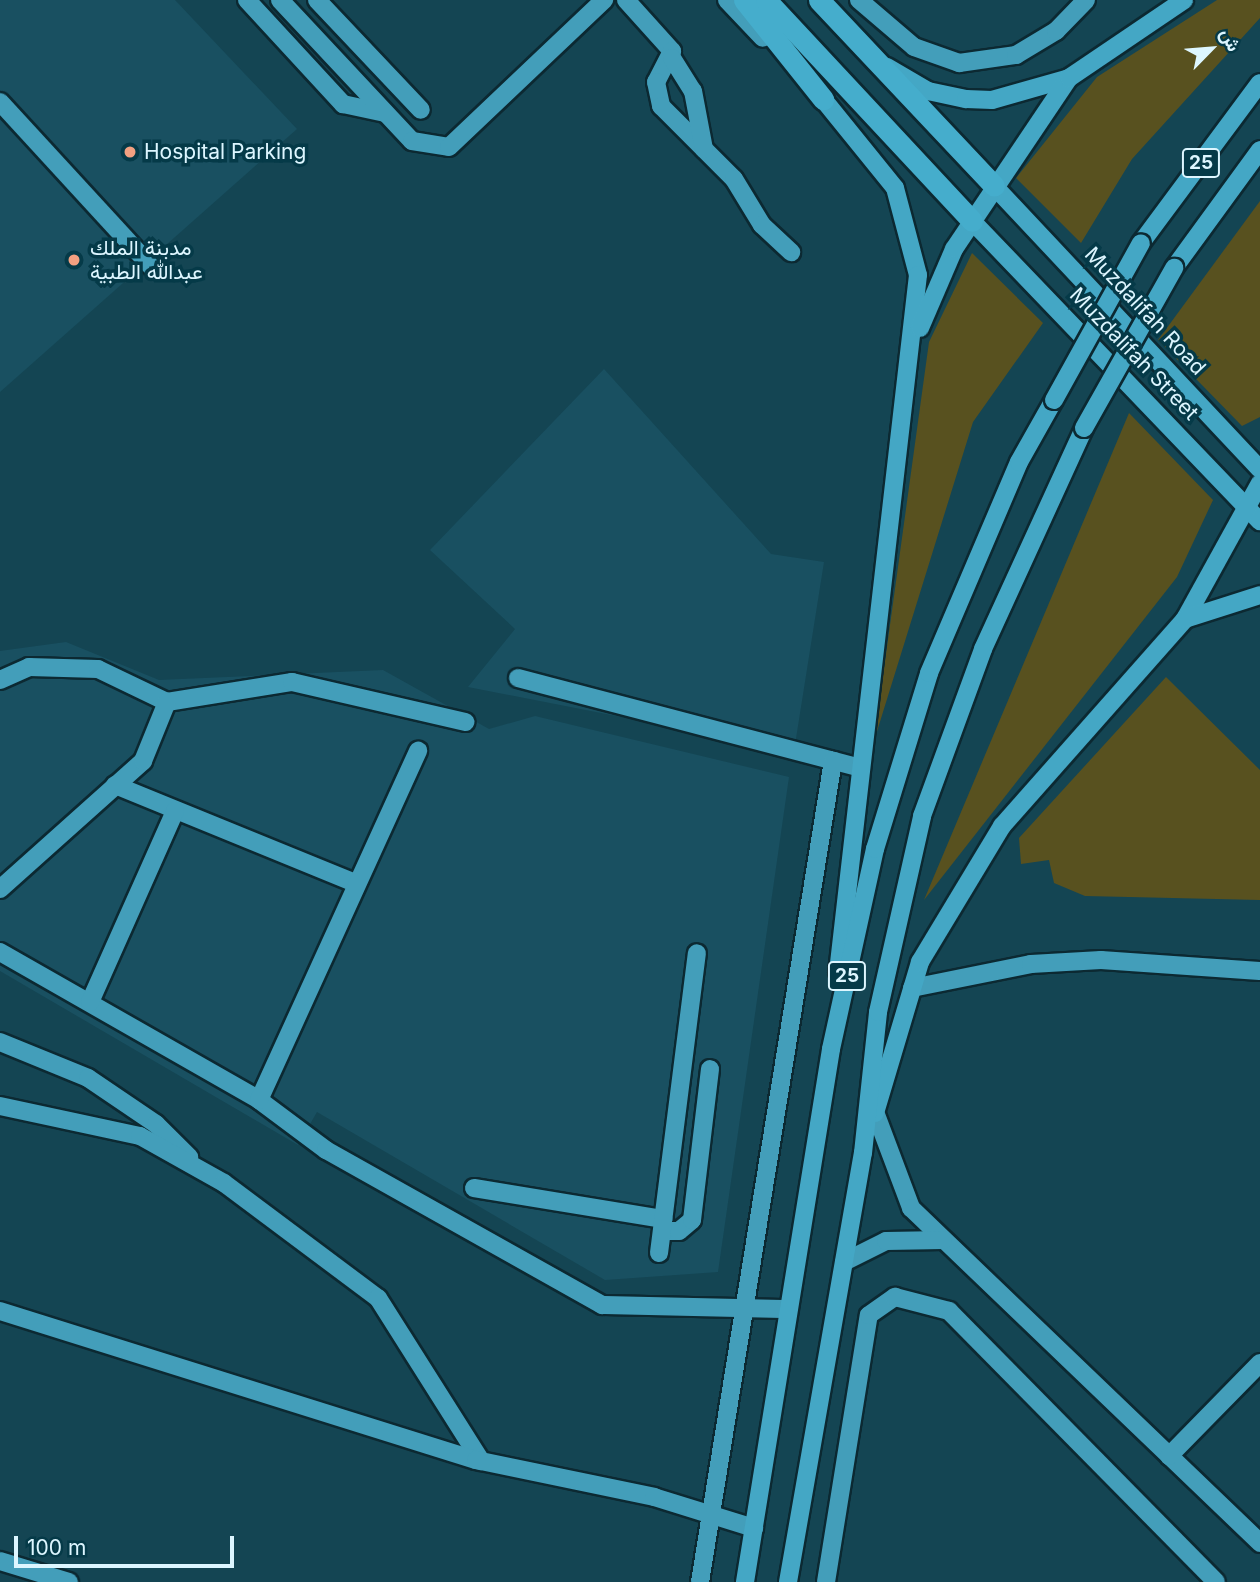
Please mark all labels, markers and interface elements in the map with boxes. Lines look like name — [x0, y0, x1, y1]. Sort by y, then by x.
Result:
north arrow — [1176, 14, 1246, 84]
text: ش — [1215, 25, 1246, 55]
place label: Hospital Parking — [144, 139, 306, 165]
marker: Hospital Parking — [122, 144, 138, 160]
road number: 25 — [1182, 148, 1220, 178]
place label: مدينة الملك عبدالله الطبية — [90, 235, 203, 285]
street label: Muzdalifah Road — [1079, 242, 1211, 380]
marker: مدينة الملك عبدالله الطبية — [64, 250, 84, 270]
street label: Muzdalifah Street — [1064, 283, 1204, 425]
road number: 25 — [828, 960, 866, 992]
scale bar — [18, 1522, 238, 1566]
text: 100 m — [27, 1535, 86, 1560]

